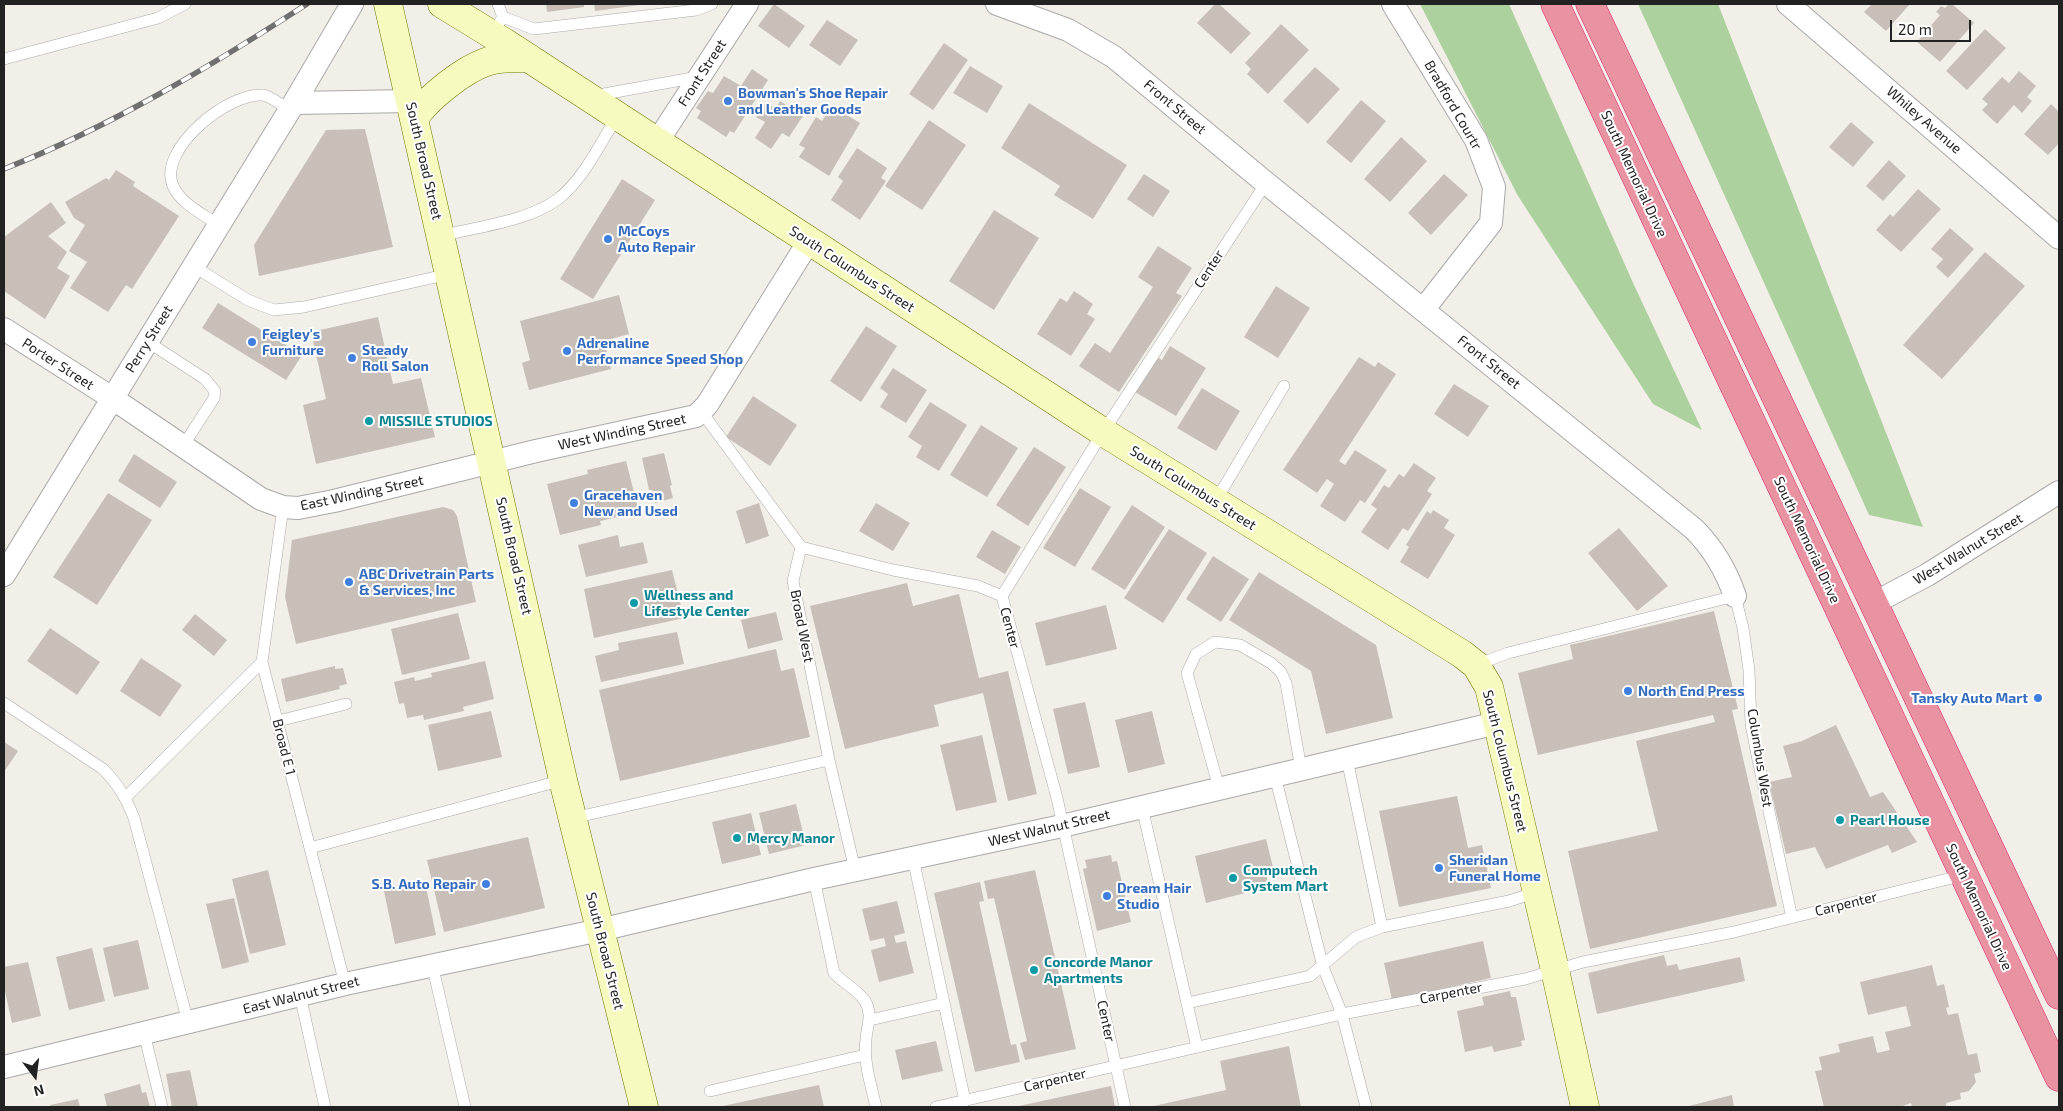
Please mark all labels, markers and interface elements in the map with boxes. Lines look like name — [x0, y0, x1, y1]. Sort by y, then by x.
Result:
scale bar — [1893, 10, 1974, 42]
text: 20 m — [1898, 20, 1932, 38]
street label: Front Street — [674, 36, 730, 110]
street label: Bradford Courtr — [1421, 57, 1485, 153]
street label: Front Street — [1140, 76, 1210, 138]
street label: Whiley Avenue — [1883, 83, 1965, 157]
place label: Bowman's Shoe Repair and Leather Goods — [738, 85, 888, 118]
marker: Bowman's Shoe Repair and Leather Goods — [722, 95, 734, 107]
street label: South Broad Street — [402, 101, 446, 221]
street label: South Memorial Drive — [1597, 108, 1671, 240]
street label: South Columbus Street — [786, 222, 918, 316]
place label: McCoys Auto Repair — [618, 223, 696, 256]
marker: McCoys Auto Repair — [602, 233, 614, 245]
street label: Center — [1190, 247, 1228, 291]
street label: Perry Street — [122, 302, 176, 376]
place label: Feigley's Furniture — [262, 326, 324, 358]
street label: Front Street — [1454, 331, 1524, 393]
street label: Porter Street — [19, 335, 97, 393]
place label: Adrenaline Performance Speed Shop — [577, 335, 743, 368]
marker: Feigley's Furniture — [246, 336, 258, 348]
place label: Steady Roll Salon — [362, 342, 429, 374]
marker: Adrenaline Performance Speed Shop — [561, 345, 573, 357]
marker: Steady Roll Salon — [346, 352, 358, 364]
street label: West Winding Street — [556, 410, 688, 454]
place label: MISSILE STUDIOS — [379, 413, 493, 429]
marker: MISSILE STUDIOS — [363, 415, 375, 427]
street label: South Columbus Street — [1127, 442, 1259, 534]
street label: East Winding Street — [299, 472, 425, 514]
street label: South Memorial Drive — [1770, 474, 1844, 606]
place label: Gracehaven New and Used — [584, 487, 678, 520]
street label: South Broad Street — [492, 496, 536, 616]
marker: Gracehaven New and Used — [568, 497, 580, 509]
street label: West Walnut Street — [1910, 510, 2026, 588]
place label: ABC Drivetrain Parts & Services, Inc — [359, 566, 494, 598]
marker: ABC Drivetrain Parts & Services, Inc — [343, 576, 355, 588]
place label: Wellness and Lifestyle Center — [644, 587, 750, 620]
street label: Broad West — [787, 588, 817, 664]
marker: Wellness and Lifestyle Center — [628, 597, 640, 609]
street label: Center — [996, 605, 1024, 651]
place label: North End Press — [1638, 683, 1745, 699]
marker: North End Press — [1622, 685, 1634, 697]
street label: South Columbus Street — [1479, 688, 1531, 834]
place label: Tansky Auto Mart — [1911, 690, 2028, 706]
marker: Tansky Auto Mart — [2032, 692, 2044, 704]
street label: Columbus West — [1744, 708, 1776, 808]
street label: Broad E 1 — [269, 717, 299, 777]
street label: West Walnut Street — [986, 806, 1112, 850]
place label: Pearl House — [1850, 812, 1930, 828]
marker: Pearl House — [1834, 814, 1846, 826]
place label: Mercy Manor — [747, 830, 835, 846]
marker: Mercy Manor — [731, 832, 743, 844]
street label: South Memorial Drive — [1942, 841, 2016, 973]
place label: Sheridan Funeral Home — [1449, 852, 1541, 884]
place label: Computech System Mart — [1243, 862, 1328, 894]
marker: Sheridan Funeral Home — [1433, 862, 1445, 874]
marker: Computech System Mart — [1227, 872, 1239, 884]
place label: S.B. Auto Repair — [371, 876, 476, 892]
marker: S.B. Auto Repair — [480, 878, 492, 890]
place label: Dream Hair Studio — [1117, 880, 1191, 912]
street label: Carpenter — [1813, 888, 1879, 920]
marker: Dream Hair Studio — [1101, 890, 1113, 902]
street label: South Broad Street — [582, 891, 628, 1011]
place label: Concorde Manor Apartments — [1044, 954, 1153, 986]
marker: Concorde Manor Apartments — [1028, 964, 1040, 976]
street label: East Walnut Street — [241, 972, 361, 1018]
street label: Carpenter — [1418, 979, 1484, 1007]
street label: Center — [1093, 999, 1119, 1043]
north arrow — [10, 1051, 60, 1101]
street label: Carpenter — [1022, 1065, 1088, 1095]
text: N — [32, 1081, 46, 1100]

